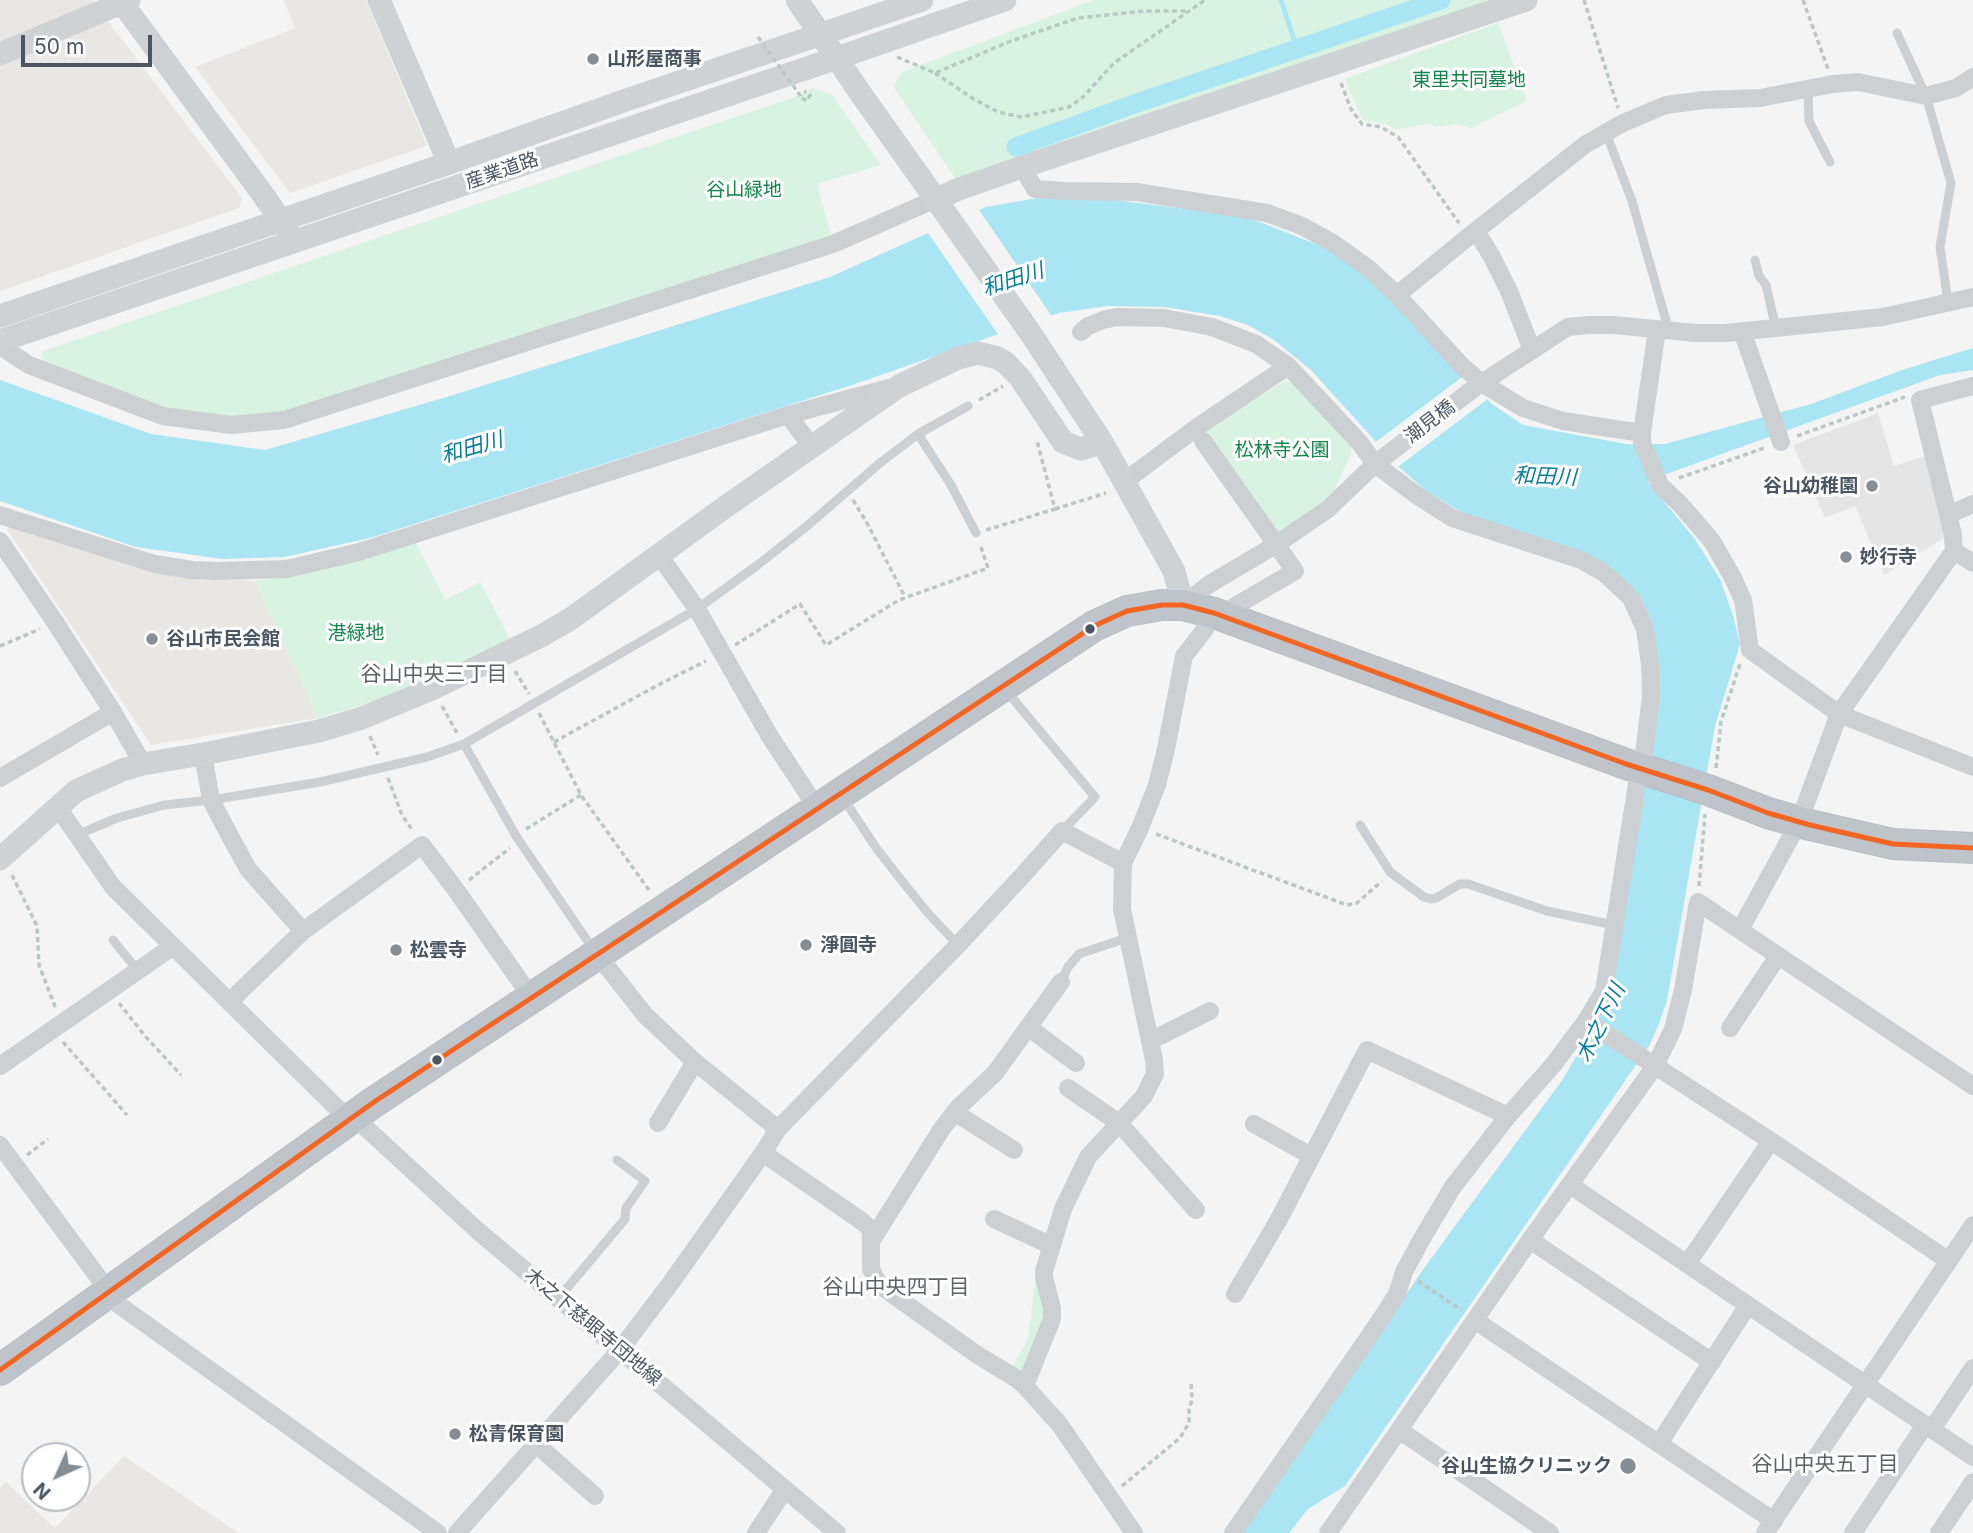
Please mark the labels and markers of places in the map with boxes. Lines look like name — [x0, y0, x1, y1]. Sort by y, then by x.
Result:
place label: 山形屋商事 — [607, 48, 702, 70]
marker: 山形屋商事 — [585, 51, 601, 67]
place label: 谷山幼稚園 — [1763, 475, 1858, 497]
marker: 谷山幼稚園 — [1864, 478, 1880, 494]
place label: 妙行寺 — [1860, 546, 1917, 568]
marker: 妙行寺 — [1838, 549, 1854, 565]
unlabelled marker — [1083, 622, 1097, 636]
place label: 谷山市民会館 — [166, 628, 280, 650]
marker: 谷山市民会館 — [144, 631, 160, 647]
place label: 淨圓寺 — [820, 934, 877, 956]
marker: 淨圓寺 — [798, 937, 814, 953]
place label: 松雲寺 — [410, 939, 467, 961]
marker: 松雲寺 — [388, 942, 404, 958]
unlabelled marker — [430, 1053, 444, 1067]
place label: 松青保育園 — [469, 1423, 564, 1445]
marker: 松青保育園 — [447, 1426, 463, 1442]
place label: 谷山生協クリニック — [1441, 1455, 1612, 1477]
marker: 谷山生協クリニック — [1618, 1456, 1638, 1476]

